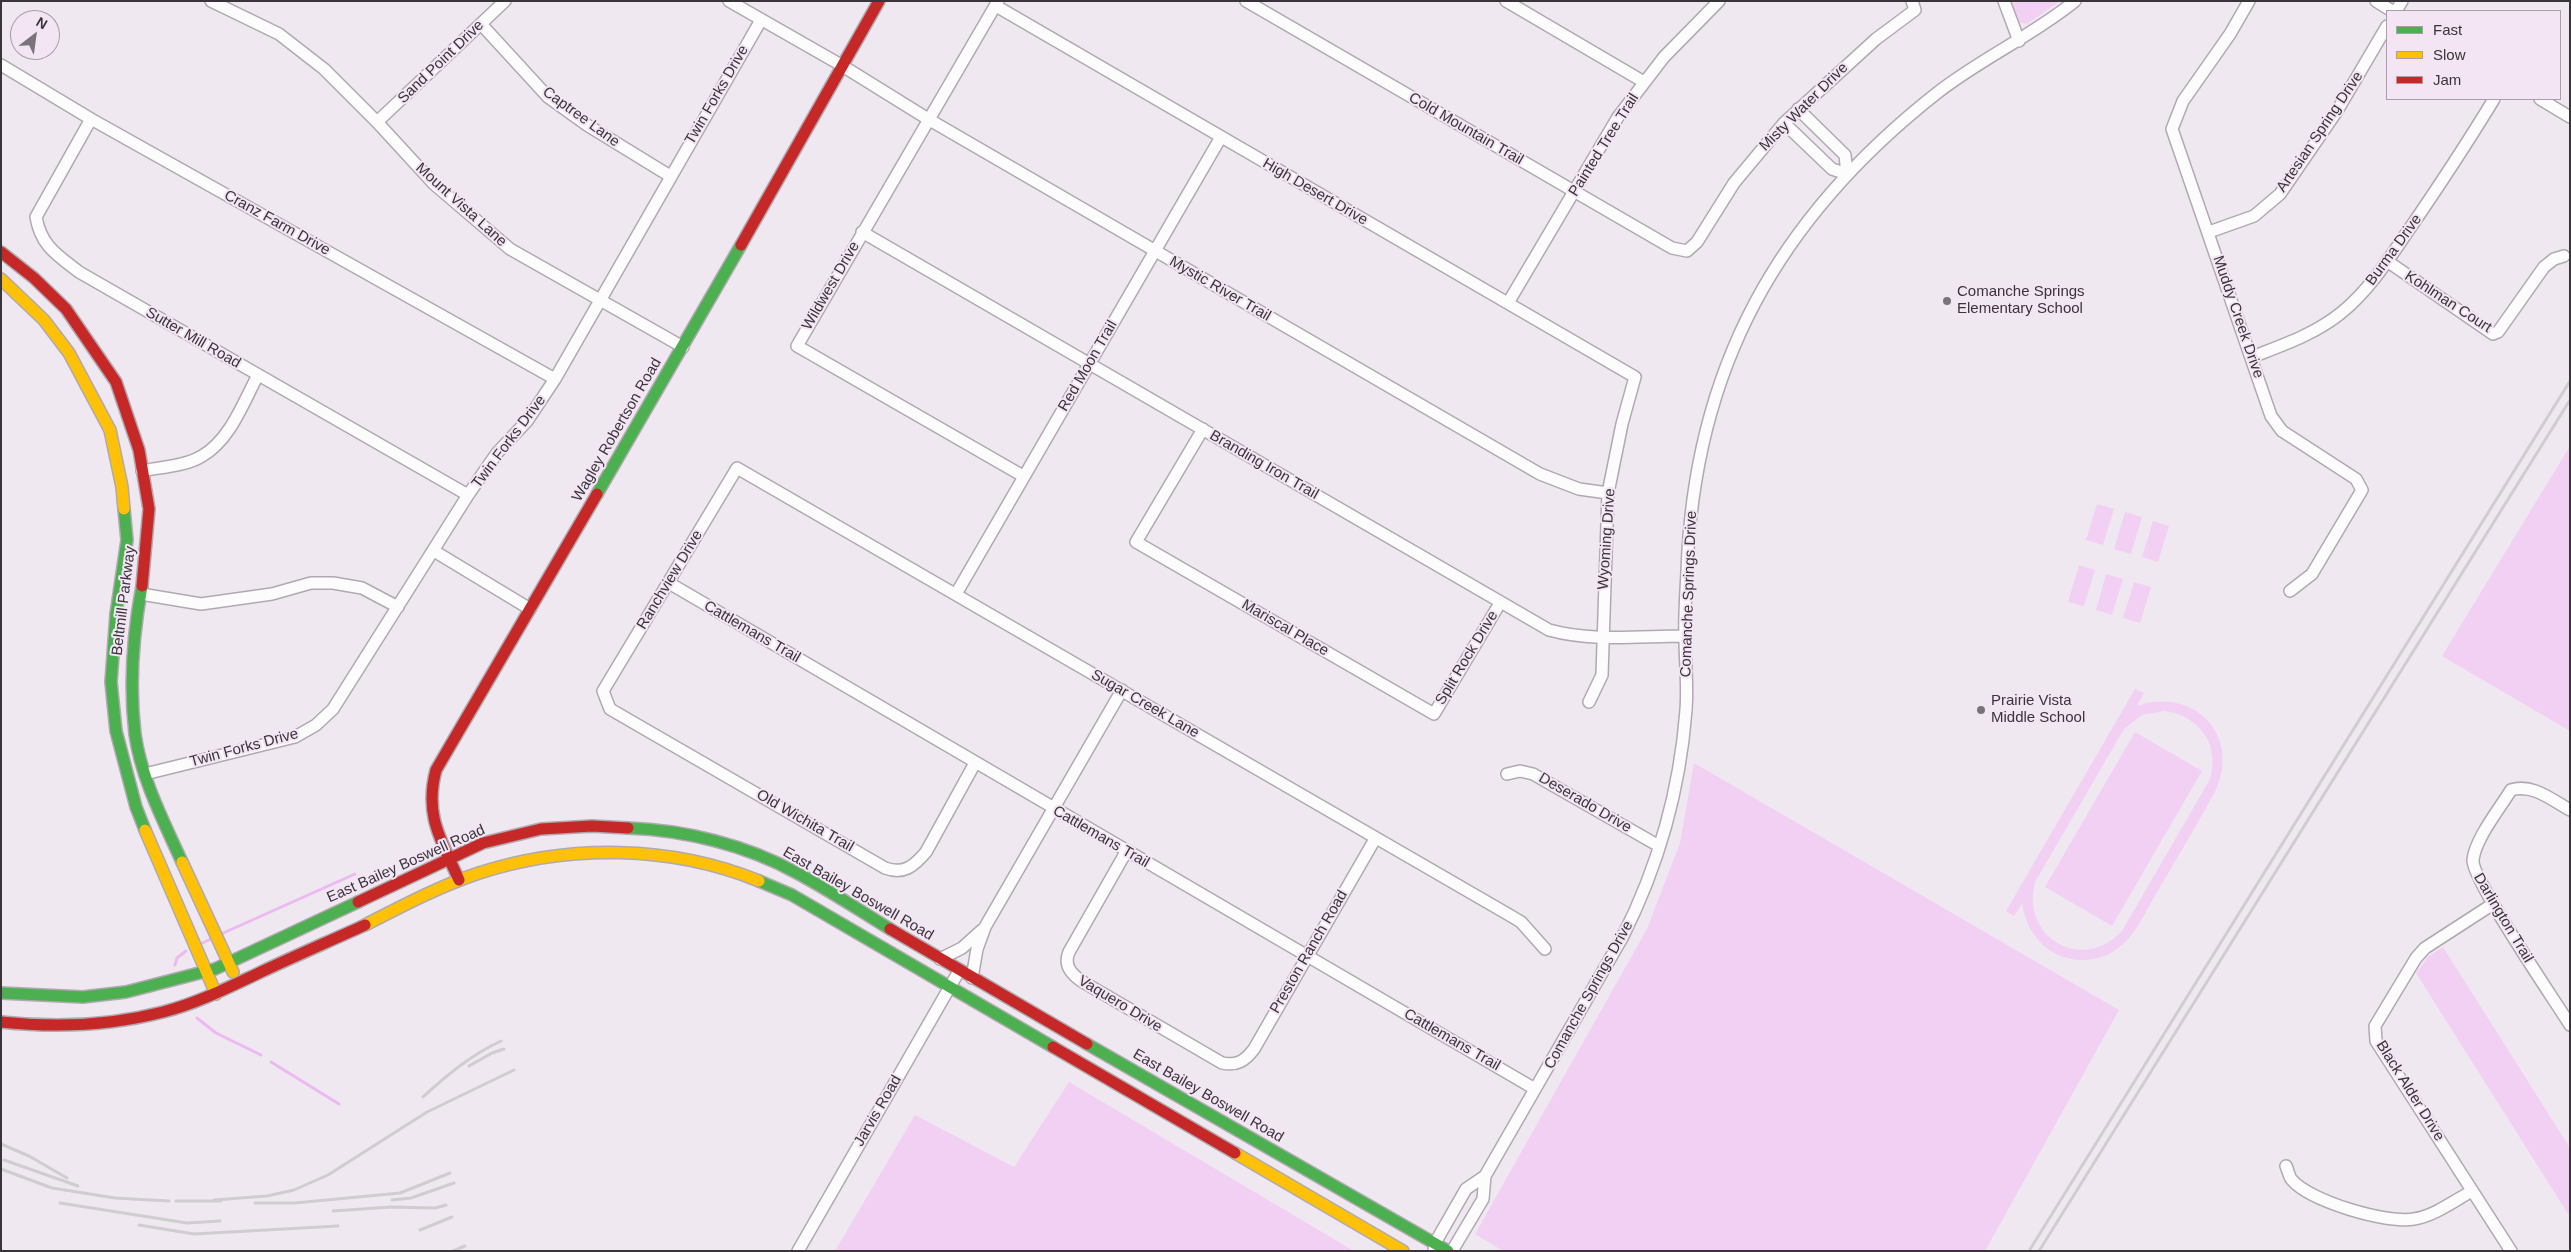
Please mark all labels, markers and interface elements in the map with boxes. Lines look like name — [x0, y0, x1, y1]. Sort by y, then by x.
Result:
north arrow — [10, 10, 60, 60]
legend — [2386, 10, 2561, 100]
text: N — [34, 13, 50, 32]
street label: Sand Point Drive — [394, 16, 488, 108]
text: Fast — [2433, 21, 2462, 38]
street label: Twin Forks Drive — [681, 42, 753, 148]
text: Slow — [2433, 46, 2466, 63]
street label: Misty Water Drive — [1756, 59, 1852, 155]
street label: Artesian Spring Drive — [2273, 68, 2367, 196]
text: Jam — [2433, 71, 2461, 88]
street label: Captree Lane — [539, 83, 623, 151]
street label: Cold Mountain Trail — [1405, 89, 1527, 169]
street label: Painted Tree Trail — [1565, 90, 1643, 200]
street label: High Desert Drive — [1259, 155, 1371, 229]
street label: Mount Vista Lane — [412, 159, 510, 251]
street label: Cranz Farm Drive — [221, 186, 333, 260]
street label: Burma Drive — [2362, 211, 2426, 289]
street label: Wildwest Drive — [798, 239, 864, 333]
street label: Mystic River Trail — [1166, 253, 1274, 325]
street label: Muddy Creek Drive — [2209, 253, 2267, 381]
street label: Kohlman Court — [2401, 267, 2495, 337]
place label: Comanche Springs Elementary School — [1957, 283, 2085, 318]
marker: Comanche Springs Elementary School — [1941, 295, 1953, 307]
street label: Sutter Mill Road — [142, 304, 244, 372]
street label: Red Moon Trail — [1055, 317, 1121, 415]
street label: Wagley Robertson Road — [568, 355, 666, 505]
street label: Twin Forks Drive — [468, 392, 550, 492]
street label: Branding Iron Trail — [1206, 426, 1322, 504]
street label: Wyoming Drive — [1594, 488, 1620, 590]
street label: Comanche Springs Drive — [1677, 510, 1701, 678]
street label: Ranchview Drive — [633, 527, 707, 633]
street label: Beltmill Parkway — [108, 545, 140, 657]
street label: Mariscal Place — [1238, 596, 1332, 660]
street label: Cattlemans Trail — [700, 597, 804, 667]
street label: Split Rock Drive — [1432, 608, 1502, 708]
street label: Sugar Creek Lane — [1088, 666, 1202, 742]
place label: Prairie Vista Middle School — [1991, 692, 2085, 727]
marker: Prairie Vista Middle School — [1975, 704, 1987, 716]
street label: Twin Forks Drive — [188, 725, 300, 771]
street label: Deserado Drive — [1535, 769, 1635, 837]
street label: Old Wichita Trail — [753, 786, 857, 856]
street label: Cattlemans Trail — [1049, 802, 1153, 872]
street label: East Bailey Boswell Road — [324, 821, 488, 907]
street label: East Bailey Boswell Road — [779, 843, 937, 945]
street label: Darlington Trail — [2469, 870, 2537, 966]
street label: Preston Ranch Road — [1266, 887, 1352, 1017]
street label: Comanche Springs Drive — [1541, 918, 1637, 1072]
street label: Vaquero Drive — [1075, 972, 1165, 1036]
street label: Cattlemans Trail — [1400, 1005, 1504, 1075]
street label: Black Alder Drive — [2372, 1037, 2448, 1145]
street label: East Bailey Boswell Road — [1129, 1045, 1287, 1147]
street label: Jarvis Road — [850, 1072, 906, 1150]

